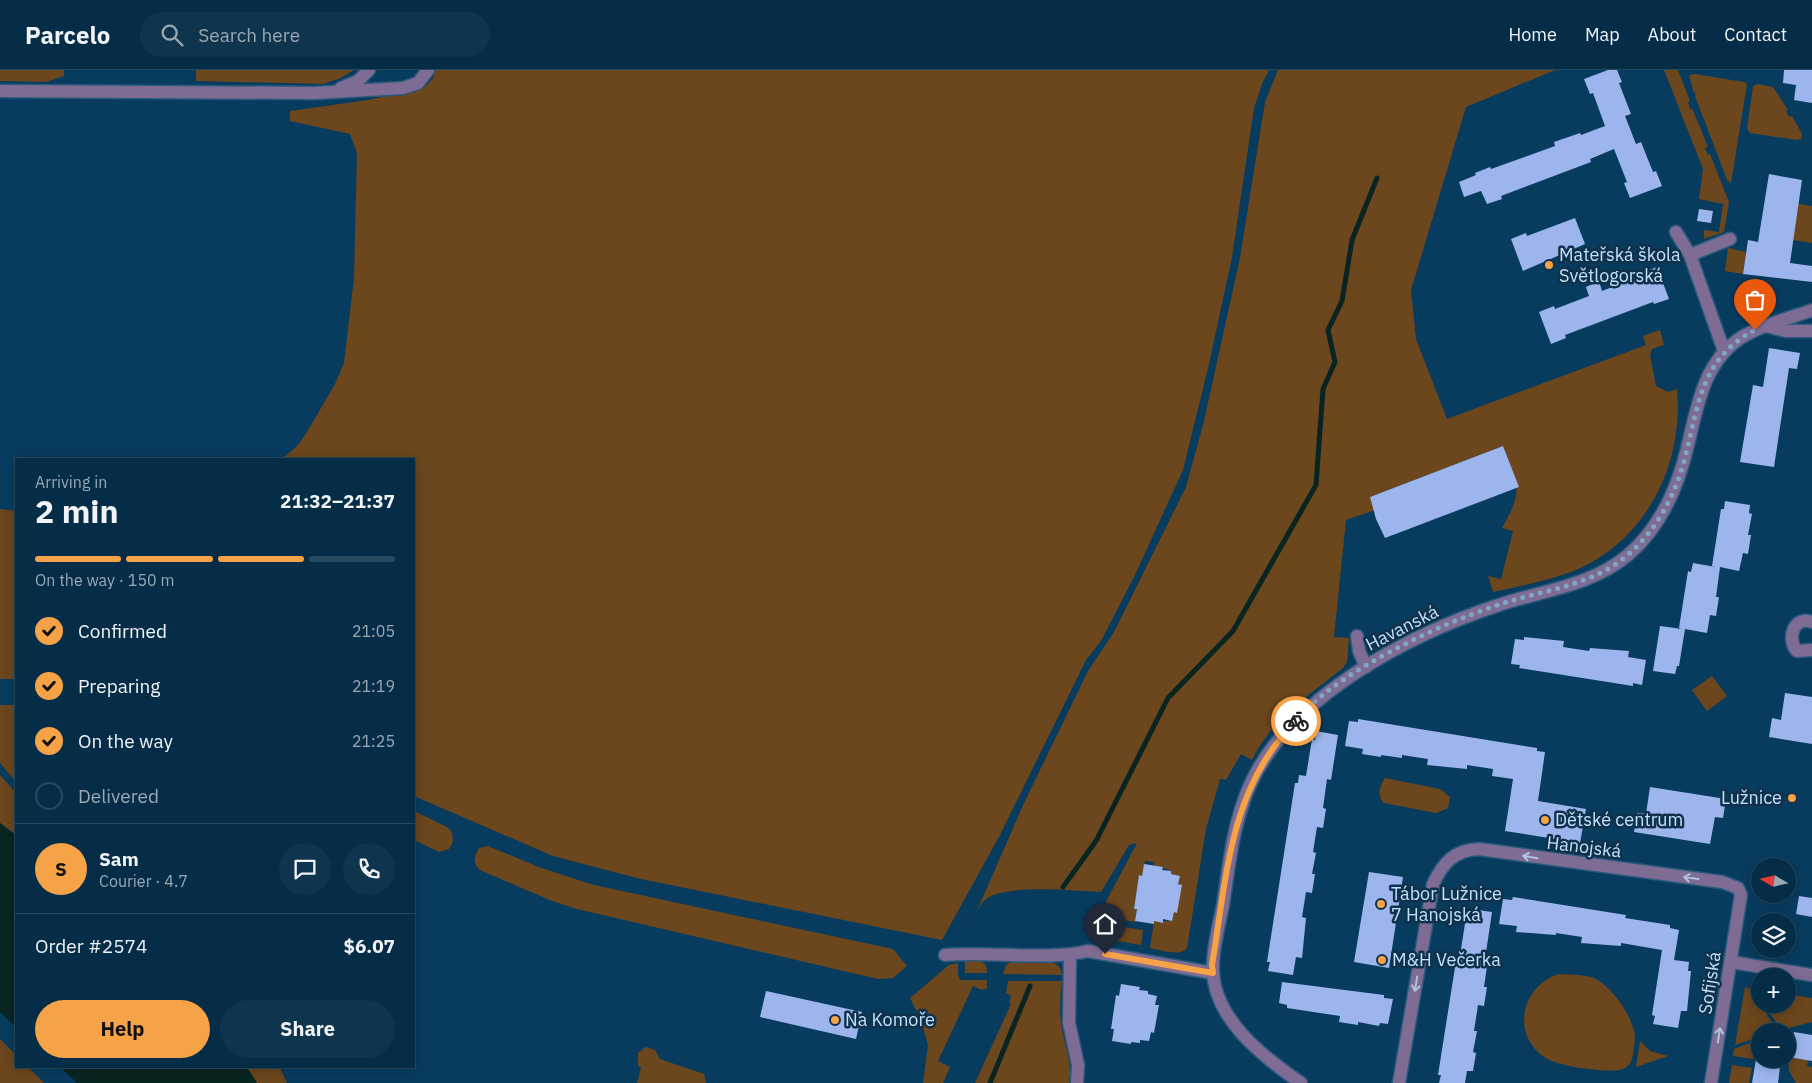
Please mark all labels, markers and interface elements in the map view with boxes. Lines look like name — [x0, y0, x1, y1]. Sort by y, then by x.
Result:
search box — [140, 12, 490, 57]
text: Parcelo — [25, 19, 110, 51]
icon: search — [158, 21, 186, 49]
text: Search here — [198, 23, 300, 47]
text: Home — [1509, 23, 1557, 46]
text: Map — [1585, 23, 1620, 46]
text: About — [1648, 23, 1696, 46]
text: Contact — [1724, 23, 1787, 46]
place label: Mateřská škola Světlogorská — [1559, 243, 1681, 287]
marker: Mateřská škola Světlogorská — [1543, 259, 1555, 271]
pin — [1734, 279, 1776, 330]
icon: bag — [1741, 286, 1769, 314]
text: Arriving in — [35, 472, 107, 492]
text: 21:32–21:37 — [280, 489, 395, 513]
text: 2 min — [35, 490, 119, 532]
text: On the way · 150 m — [35, 570, 174, 590]
street label: Havanská — [1362, 599, 1442, 656]
icon: check — [35, 617, 63, 645]
text: Confirmed — [78, 619, 167, 643]
text: 21:05 — [352, 621, 395, 641]
icon: check — [35, 672, 63, 700]
text: Preparing — [78, 674, 160, 698]
text: 21:19 — [352, 676, 395, 696]
courier — [1271, 696, 1321, 746]
icon: bike — [1282, 707, 1310, 735]
icon: check — [35, 727, 63, 755]
text: On the way — [78, 729, 173, 753]
text: 21:25 — [352, 731, 395, 751]
text: Delivered — [78, 784, 159, 808]
place label: Lužnice — [1721, 786, 1782, 809]
marker: Lužnice — [1786, 792, 1798, 804]
place label: Dětské centrum — [1555, 808, 1683, 831]
marker: Dětské centrum — [1539, 814, 1551, 826]
street label: Hanojská — [1545, 831, 1623, 863]
button: chat — [279, 843, 331, 895]
button: phone — [343, 843, 395, 895]
text: Sam — [99, 847, 139, 871]
one-way arrow — [1522, 852, 1538, 862]
text: S — [55, 857, 67, 881]
north arrow — [1751, 858, 1796, 902]
map controls — [1751, 858, 1796, 1068]
text: Courier · 4.7 — [99, 871, 188, 891]
one-way arrow — [1683, 873, 1699, 883]
place label: Tábor Lužnice 7 Hanojská — [1391, 882, 1502, 926]
marker: Tábor Lužnice 7 Hanojská — [1375, 898, 1387, 910]
pin — [1084, 903, 1126, 954]
icon: home — [1091, 910, 1119, 938]
button: layers — [1751, 913, 1796, 958]
text: Order #2574 — [35, 934, 147, 958]
text: $6.07 — [343, 934, 395, 958]
place label: M&H Večerka — [1392, 948, 1501, 971]
street label: Sofijská — [1693, 950, 1726, 1016]
marker: M&H Večerka — [1376, 954, 1388, 966]
button: + — [1751, 968, 1796, 1013]
one-way arrow — [1410, 976, 1420, 992]
button: Help — [35, 1000, 210, 1058]
button: Share — [220, 1000, 395, 1058]
place label: Na Komoře — [845, 1008, 935, 1031]
marker: Na Komoře — [829, 1014, 841, 1026]
button: − — [1751, 1023, 1796, 1068]
one-way arrow — [1715, 1027, 1725, 1043]

